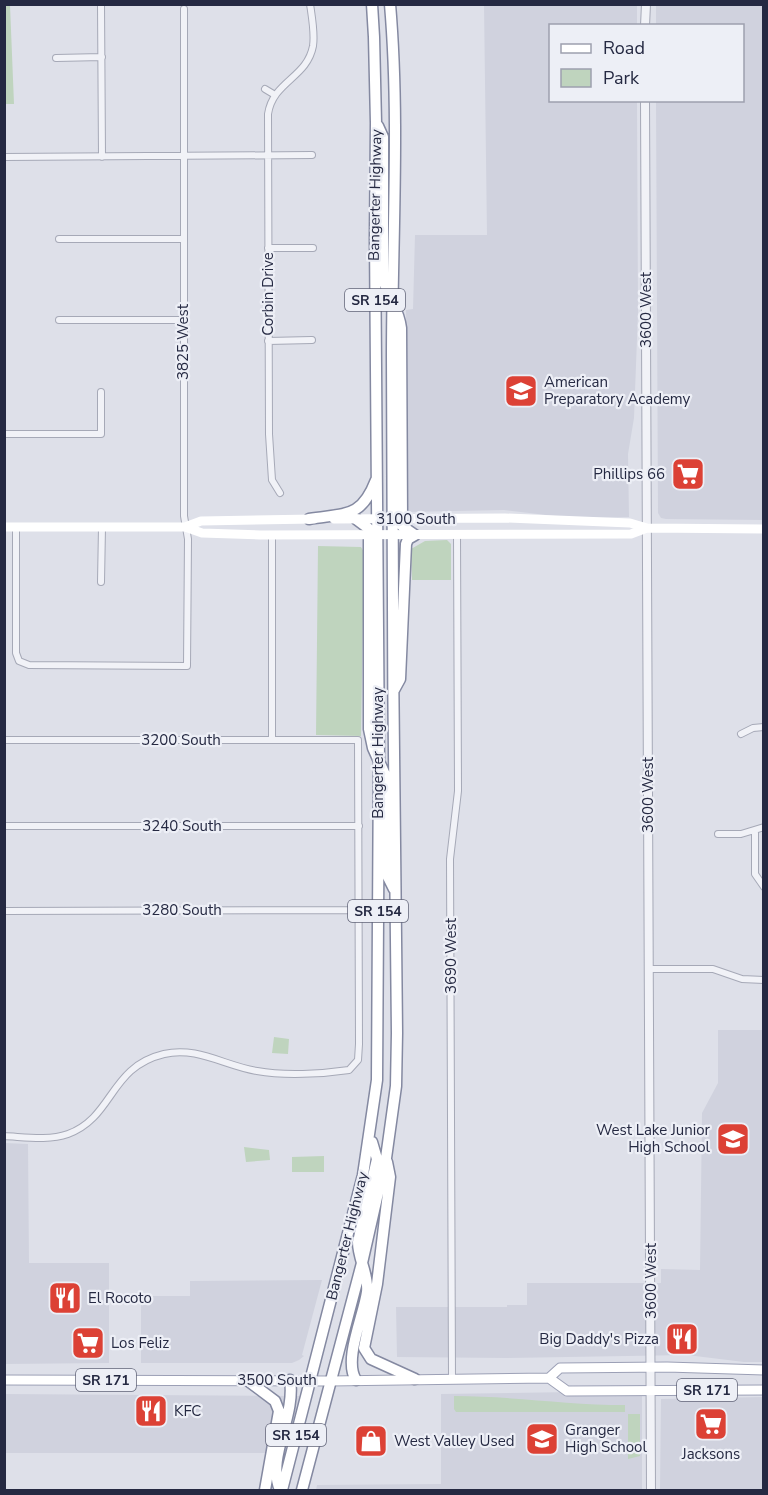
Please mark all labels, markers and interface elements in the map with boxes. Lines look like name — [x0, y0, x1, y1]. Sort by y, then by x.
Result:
legend — [549, 24, 744, 102]
text: Road — [603, 36, 645, 60]
text: Park — [603, 66, 640, 90]
street label: Bangerter Highway — [364, 129, 386, 261]
street label: Corbin Drive — [258, 252, 278, 336]
street label: 3600 West — [636, 271, 656, 348]
road number: SR 154 — [345, 289, 405, 311]
street label: 3825 West — [173, 303, 193, 380]
place label: American Preparatory Academy — [544, 372, 691, 409]
school or university icon: American Preparatory Academy — [503, 373, 539, 409]
supermarket icon: Phillips 66 — [670, 456, 706, 492]
place label: Phillips 66 — [593, 464, 665, 484]
street label: 3100 South — [376, 509, 456, 529]
street label: Bangerter Highway — [368, 687, 388, 819]
street label: 3200 South — [141, 730, 221, 750]
street label: 3600 West — [638, 756, 658, 833]
street label: 3240 South — [142, 816, 222, 836]
street label: 3280 South — [142, 900, 222, 920]
road number: SR 154 — [348, 900, 408, 922]
street label: 3690 West — [441, 917, 461, 994]
place label: West Lake Junior High School — [596, 1120, 711, 1157]
school or university icon: West Lake Junior High School — [715, 1121, 751, 1157]
street label: Bangerter Highway — [321, 1169, 373, 1302]
street label: 3600 West — [641, 1242, 661, 1319]
restaurant icon: El Rocoto — [47, 1280, 83, 1316]
place label: El Rocoto — [88, 1288, 152, 1308]
restaurant icon: Big Daddy's Pizza — [664, 1321, 700, 1357]
supermarket icon: Los Feliz — [70, 1325, 106, 1361]
place label: Big Daddy's Pizza — [539, 1329, 659, 1349]
place label: Los Feliz — [111, 1333, 169, 1353]
road number: SR 171 — [76, 1369, 136, 1391]
street label: 3500 South — [237, 1370, 317, 1390]
road number: SR 171 — [677, 1379, 737, 1401]
restaurant icon: KFC — [133, 1393, 169, 1429]
place label: KFC — [174, 1401, 201, 1421]
supermarket icon: Jacksons — [693, 1406, 729, 1442]
place label: Granger High School — [565, 1420, 647, 1457]
school or university icon: Granger High School — [524, 1421, 560, 1457]
shop icon: West Valley Used — [353, 1423, 389, 1459]
road number: SR 154 — [266, 1424, 326, 1446]
place label: West Valley Used — [394, 1431, 514, 1451]
place label: Jacksons — [681, 1444, 740, 1464]

